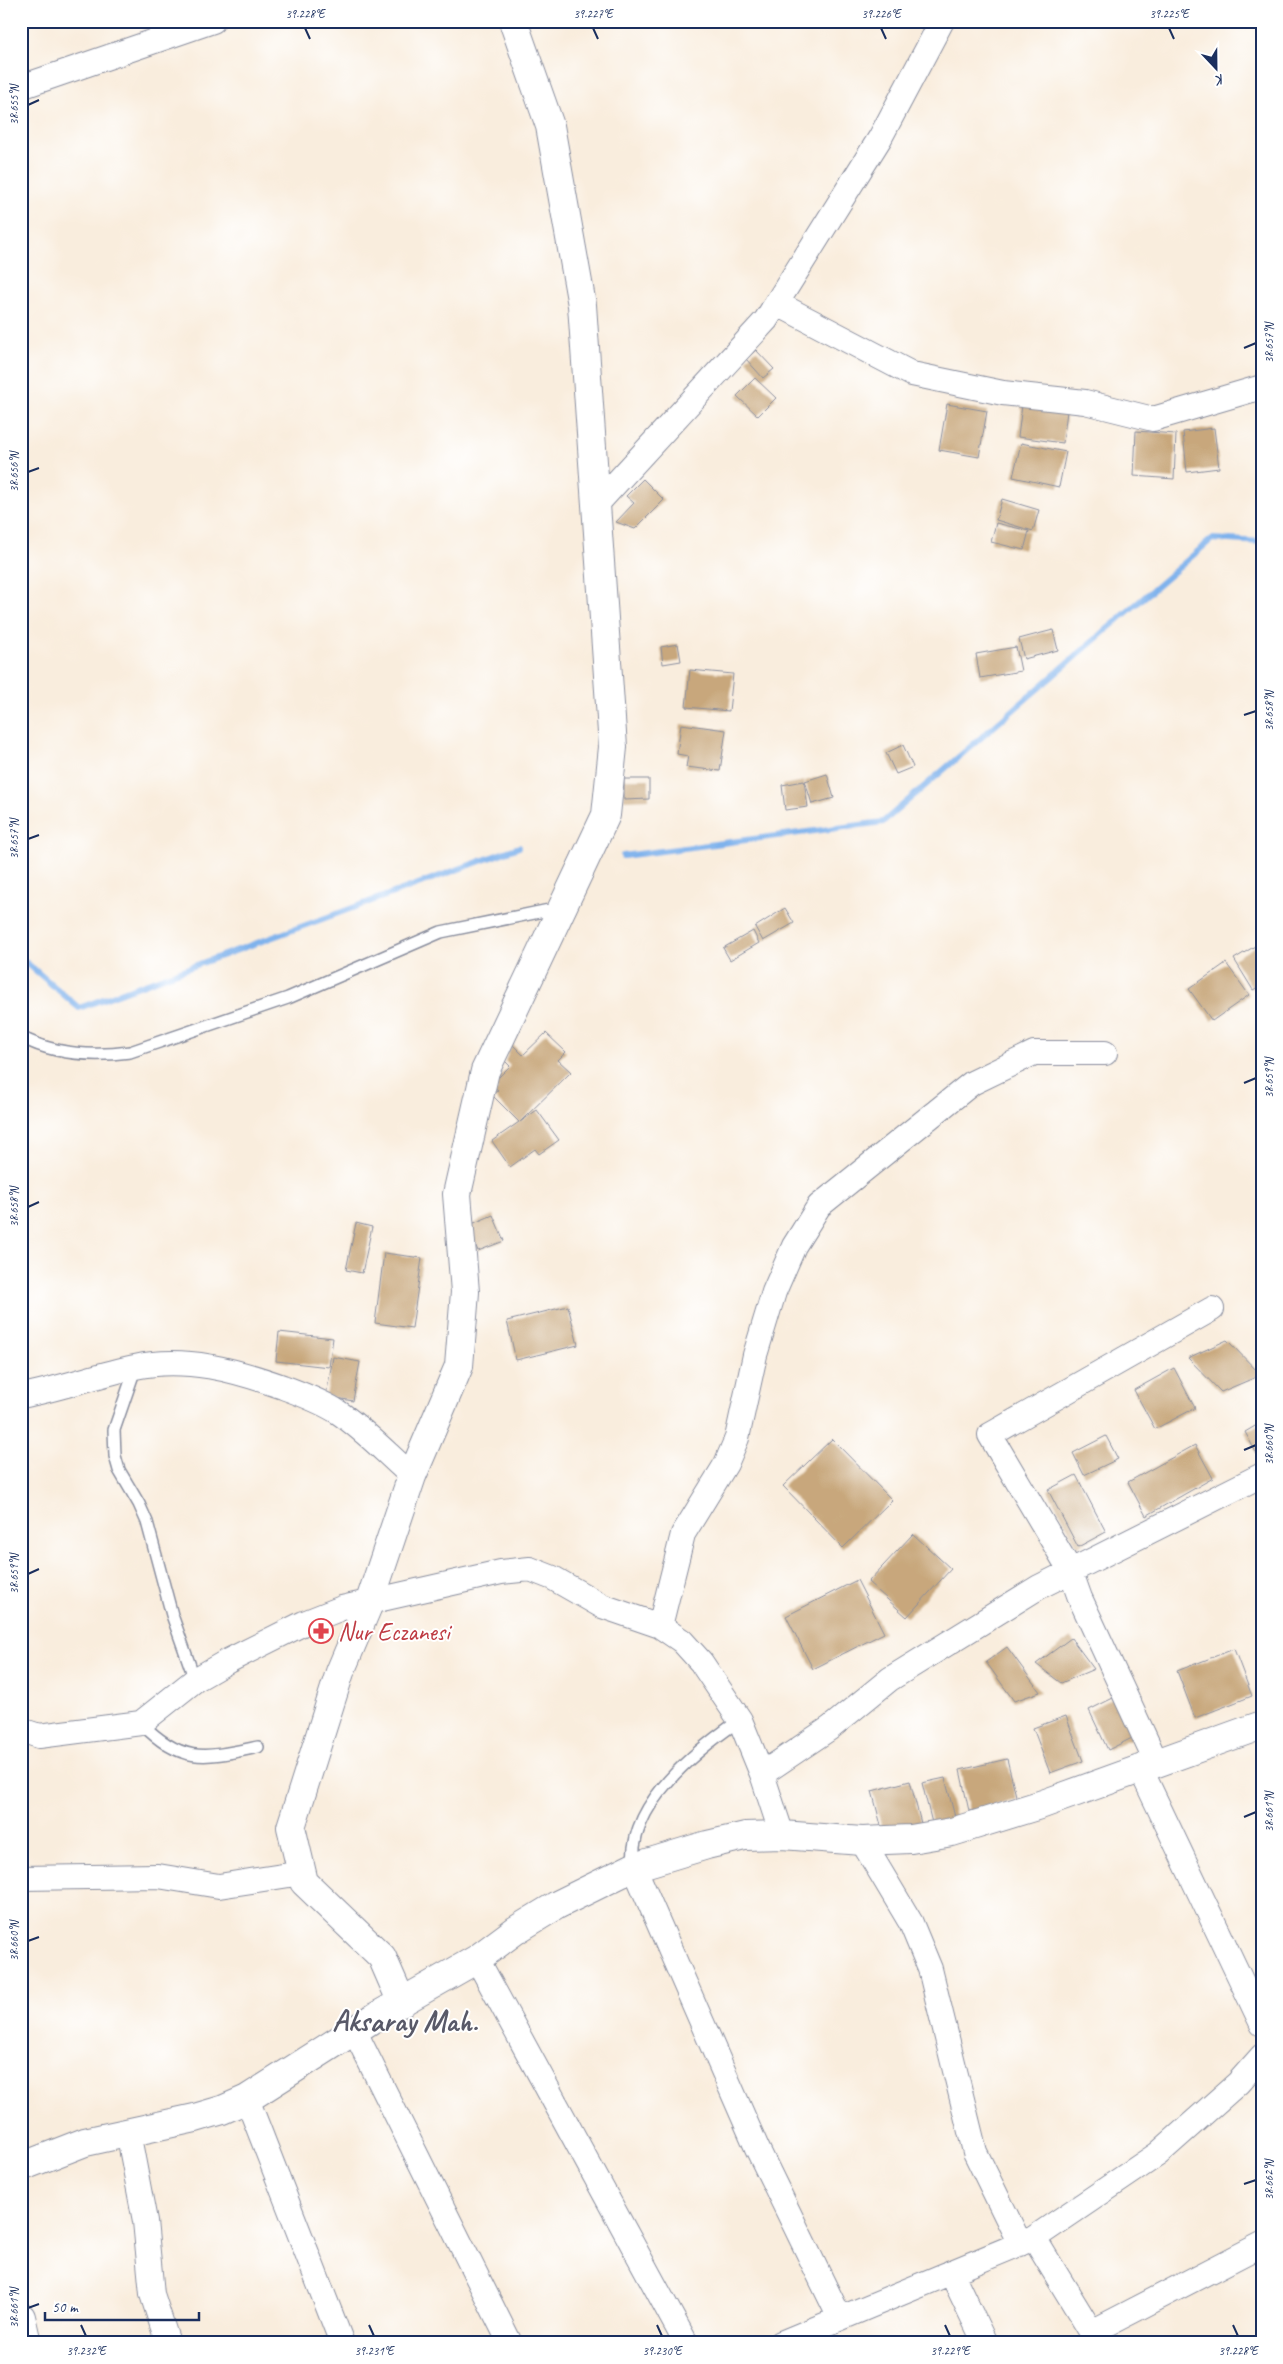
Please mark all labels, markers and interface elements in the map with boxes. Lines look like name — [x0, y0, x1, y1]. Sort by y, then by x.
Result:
text: 39.228°E — [285, 6, 326, 22]
text: 39.227°E — [573, 6, 614, 22]
text: 39.226°E — [861, 6, 902, 22]
text: 39.225°E — [1149, 6, 1190, 22]
north arrow — [1190, 42, 1240, 92]
text: K — [1212, 70, 1227, 90]
text: 38.655°N — [6, 83, 22, 125]
text: 38.657°N — [1261, 321, 1277, 363]
text: 38.656°N — [6, 450, 22, 492]
text: 38.658°N — [1261, 689, 1277, 731]
text: 38.657°N — [6, 817, 22, 859]
text: 38.659°N — [1261, 1056, 1277, 1098]
text: 38.658°N — [6, 1185, 22, 1227]
text: 38.660°N — [1261, 1423, 1277, 1465]
text: 38.659°N — [6, 1552, 22, 1594]
place label: Nur Eczanesi — [338, 1616, 453, 1648]
pharmacy icon: Nur Eczanesi — [308, 1618, 334, 1644]
text: 38.661°N — [1261, 1790, 1277, 1832]
text: 38.660°N — [6, 1919, 22, 1961]
district label: Aksaray Mah. — [332, 2002, 479, 2040]
text: 38.662°N — [1261, 2158, 1277, 2200]
text: 38.661°N — [6, 2286, 22, 2328]
scale bar — [45, 2289, 199, 2321]
text: 50 m — [52, 2298, 79, 2317]
text: 39.232°E — [66, 2343, 107, 2359]
text: 39.231°E — [354, 2343, 395, 2359]
text: 39.230°E — [642, 2343, 683, 2359]
text: 39.229°E — [930, 2343, 971, 2359]
text: 39.228°E — [1218, 2343, 1259, 2359]

